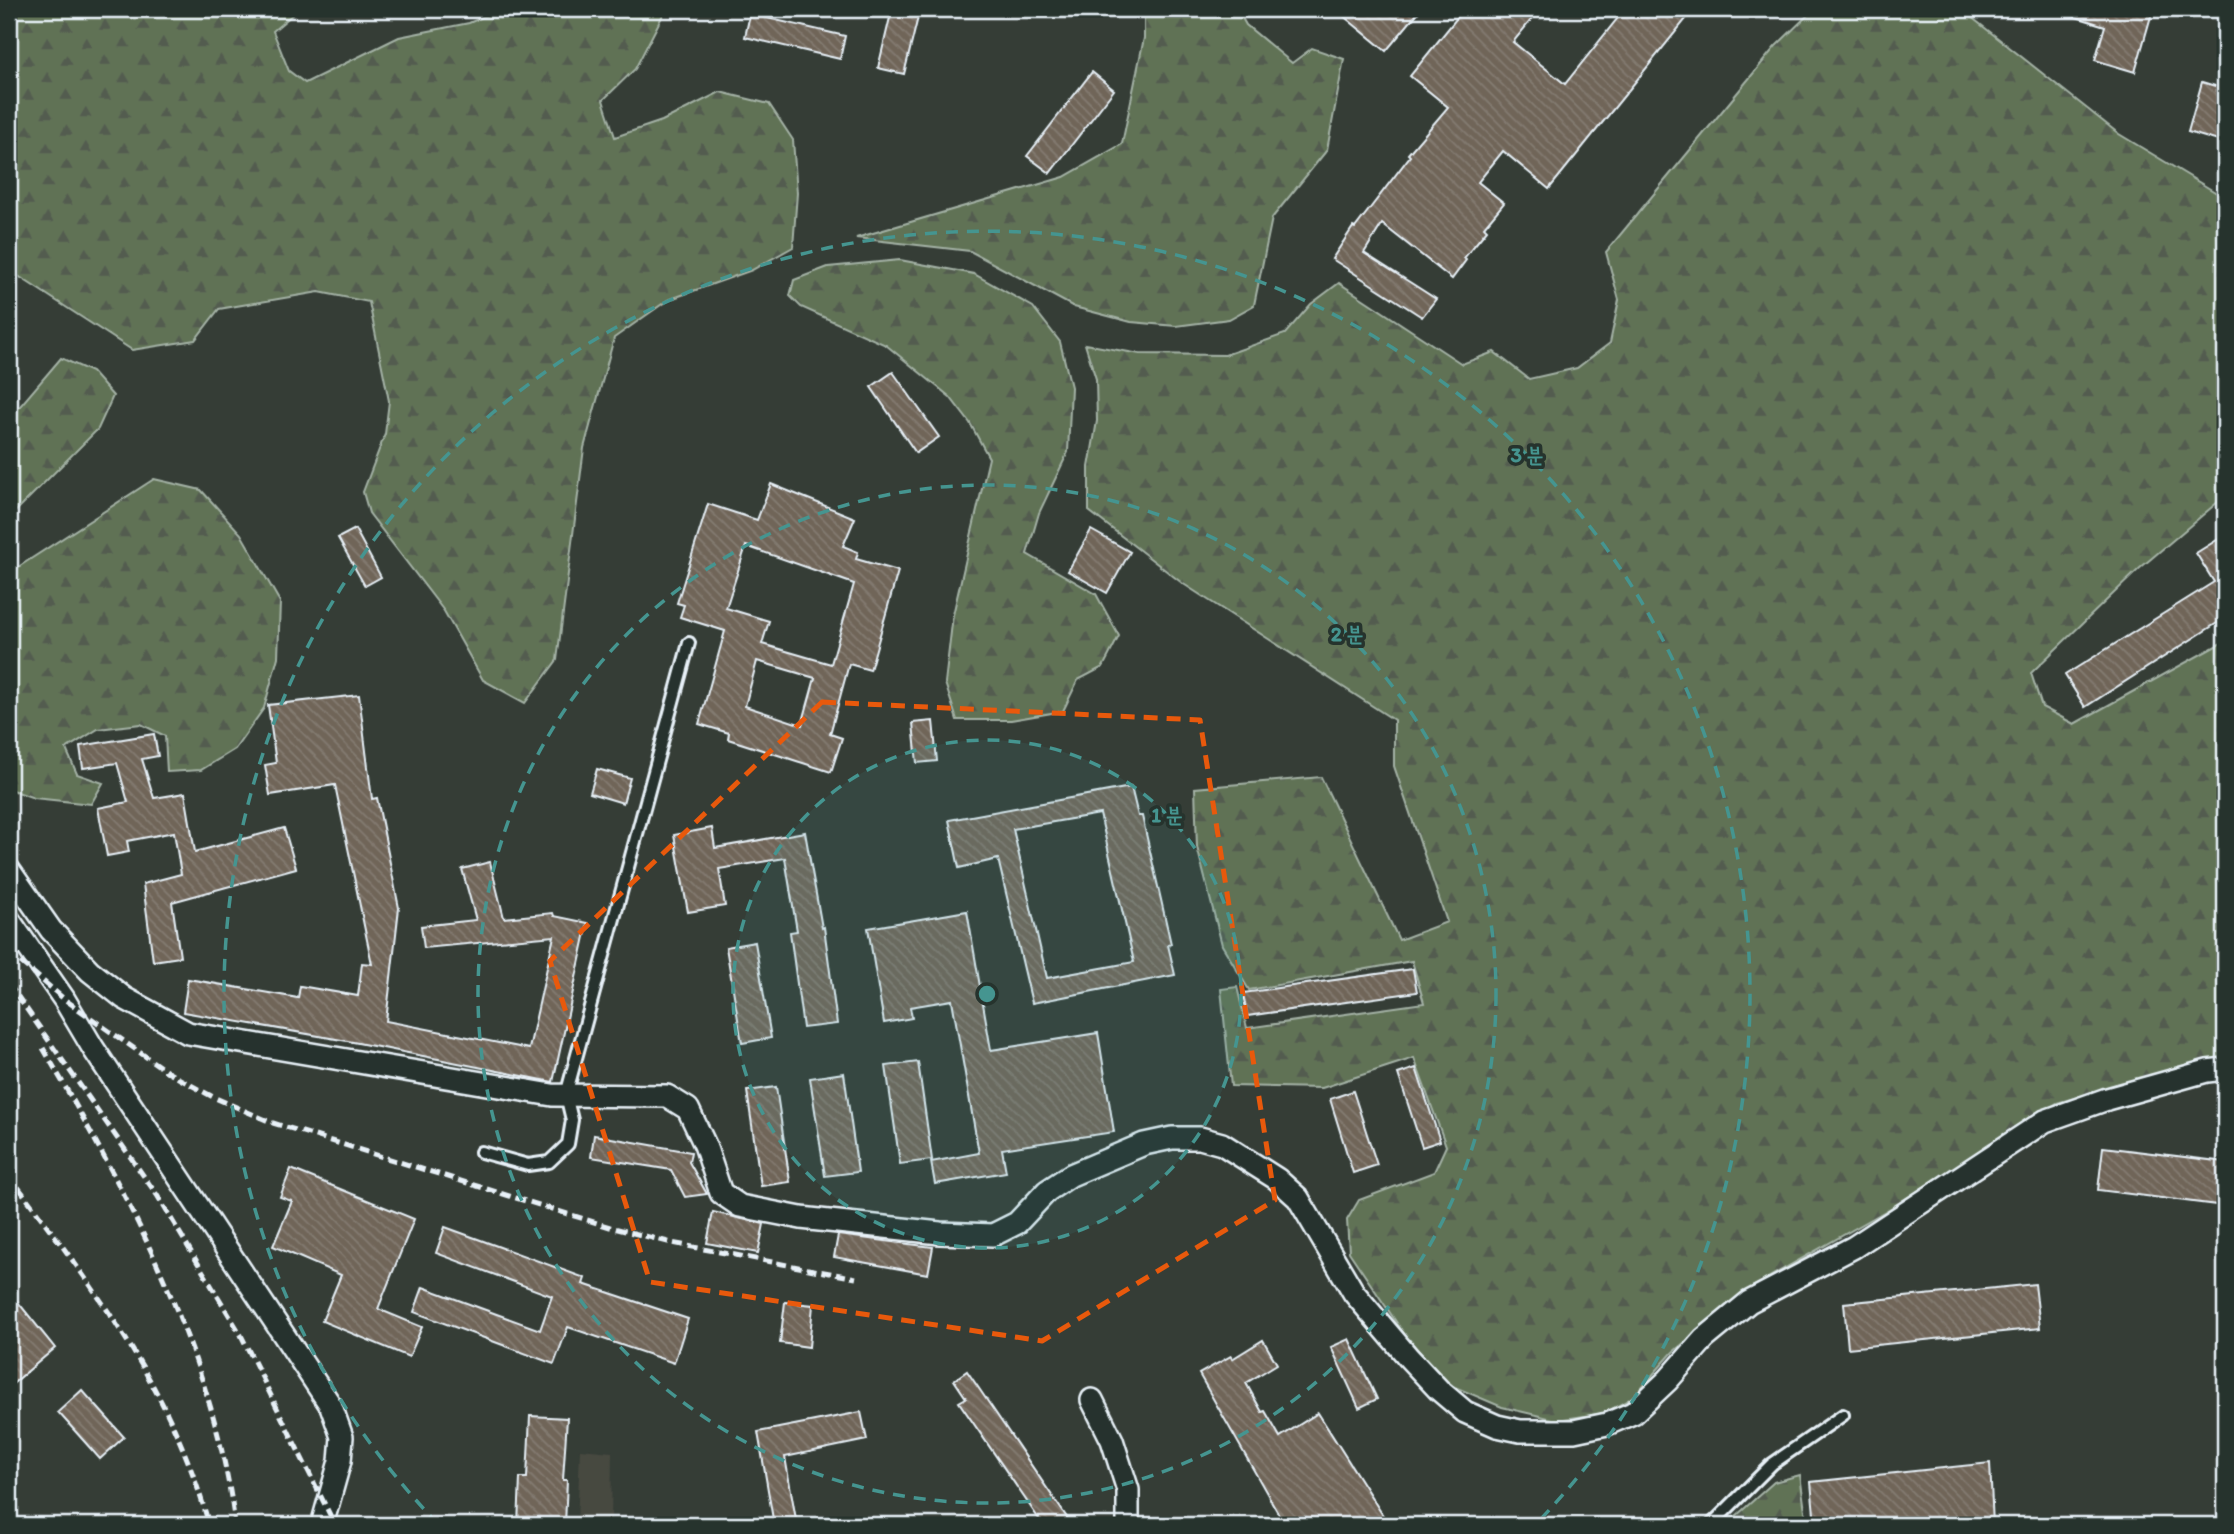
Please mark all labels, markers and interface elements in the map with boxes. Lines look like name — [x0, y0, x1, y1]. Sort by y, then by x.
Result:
text: 3 분 — [1510, 442, 1544, 467]
text: 2 분 — [1331, 621, 1363, 646]
text: 1 분 — [1151, 802, 1183, 827]
centre of rings — [975, 982, 999, 1006]

